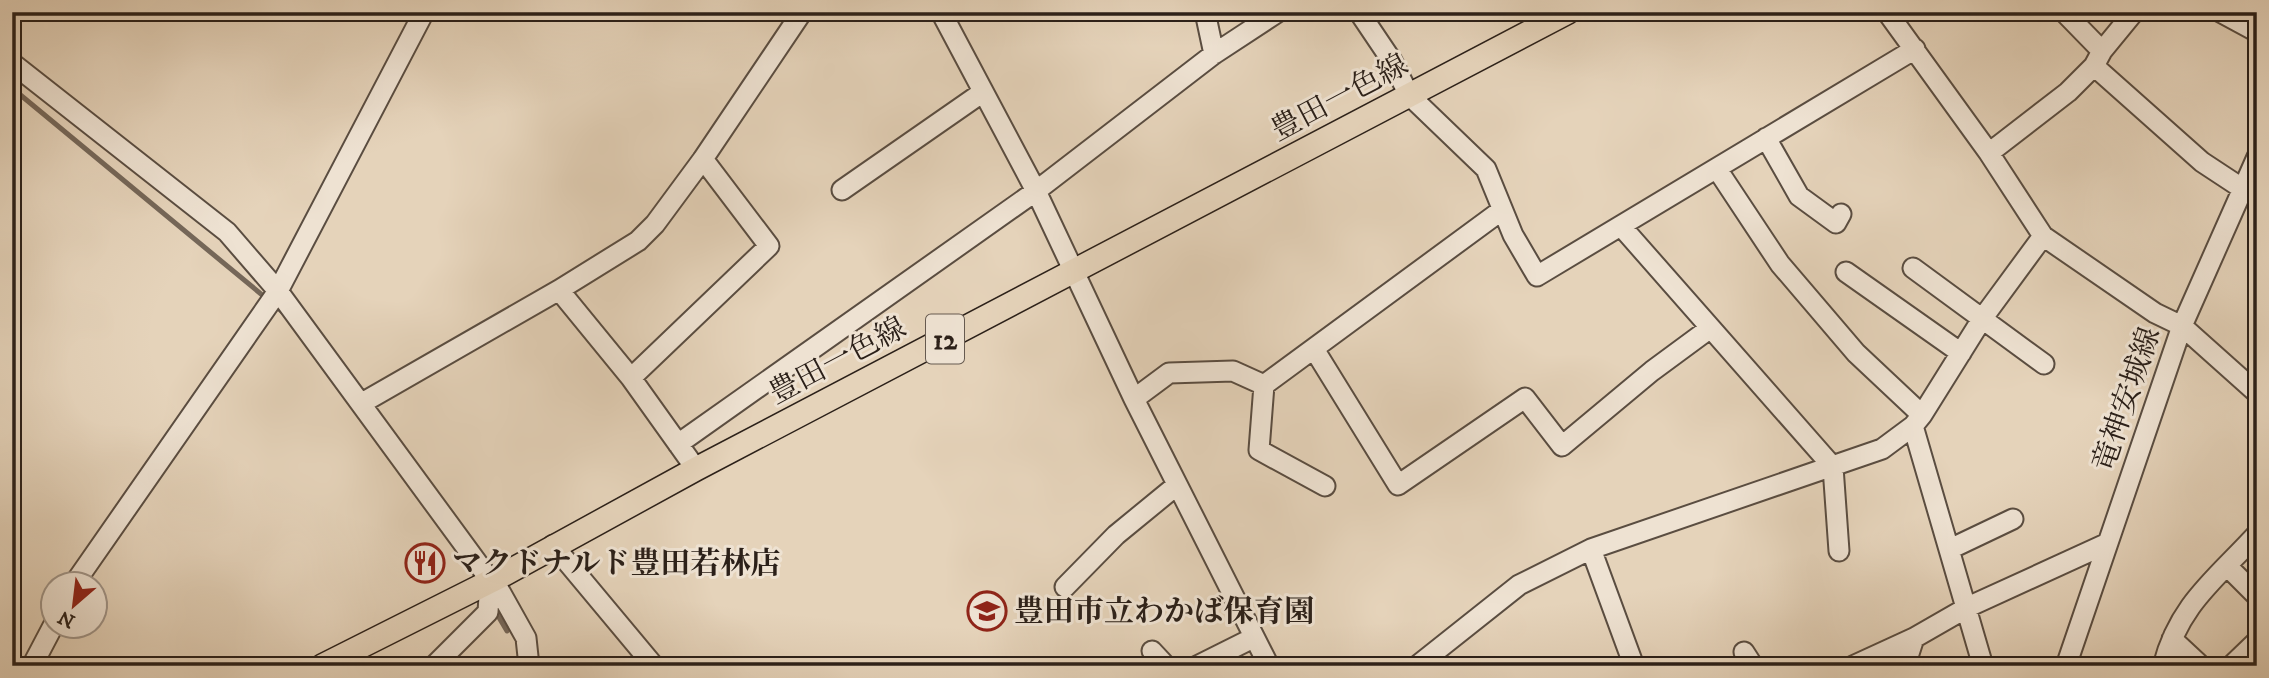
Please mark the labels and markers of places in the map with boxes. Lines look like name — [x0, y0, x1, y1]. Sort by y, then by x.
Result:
restaurant icon: マクドナルド豊田若林店 — [404, 542, 446, 584]
place label: マクドナルド豊田若林店 — [452, 546, 781, 583]
school or university icon: 豊田市立わかば保育園 — [966, 590, 1008, 632]
place label: 豊田市立わかば保育園 — [1014, 594, 1314, 631]

